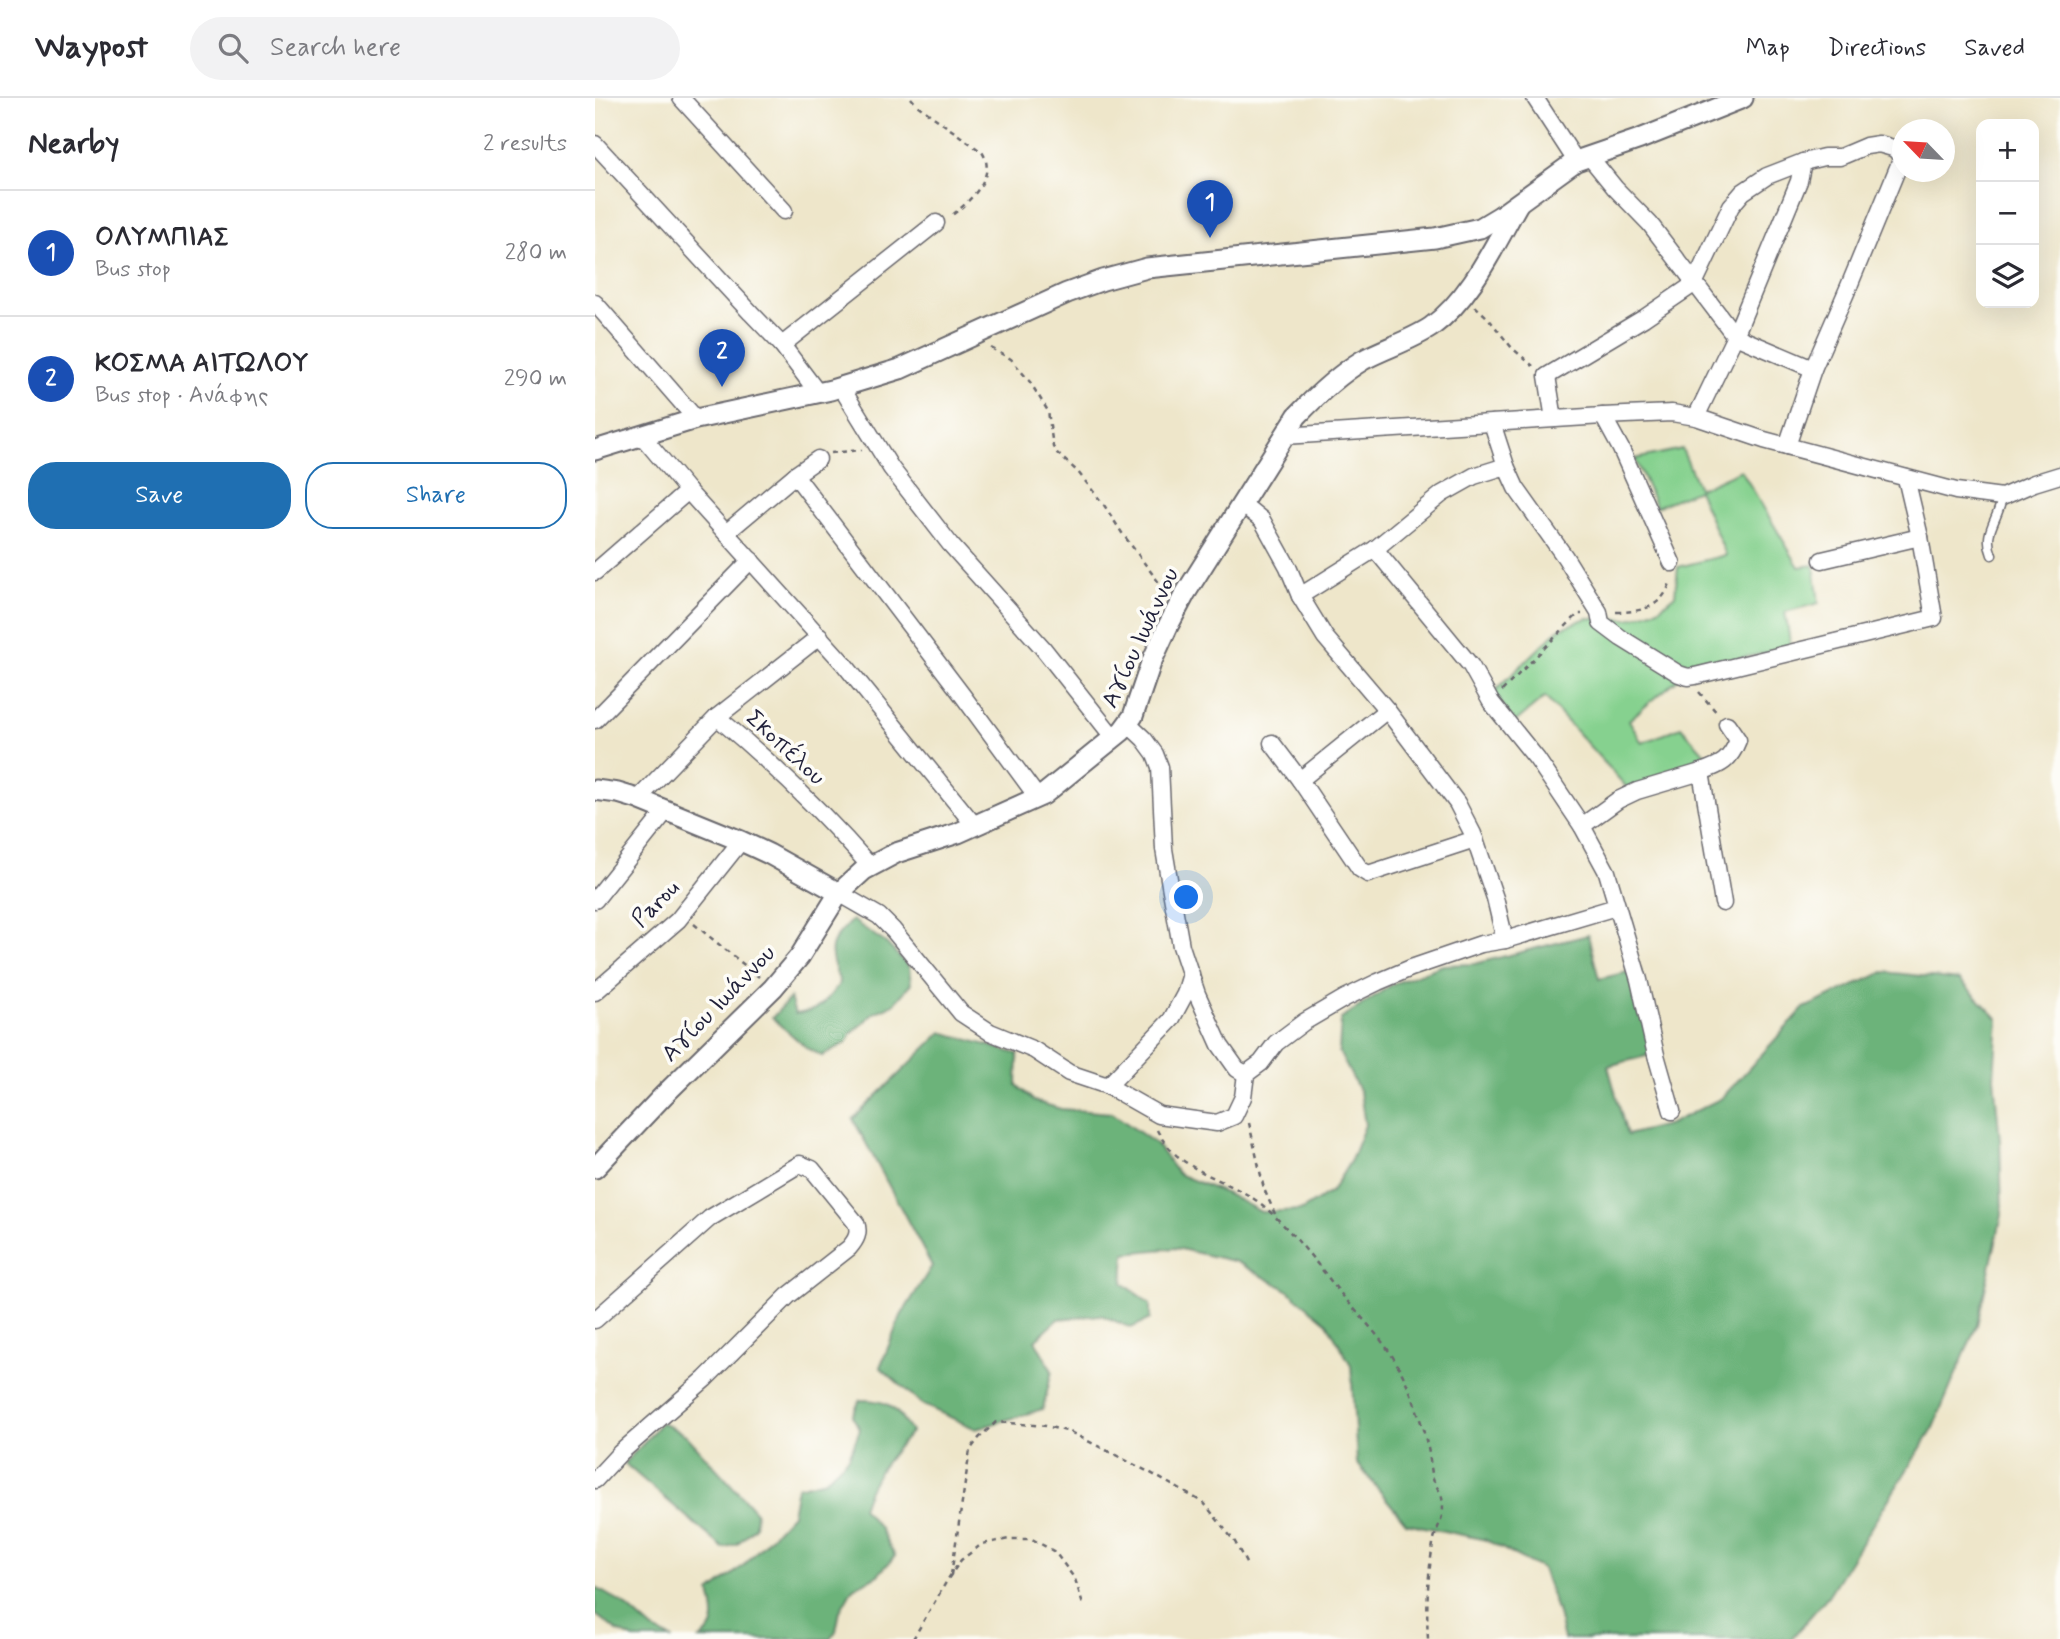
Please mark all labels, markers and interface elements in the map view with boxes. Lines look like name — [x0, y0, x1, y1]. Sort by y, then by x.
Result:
search box — [190, 17, 680, 80]
text: Waypost — [35, 26, 148, 70]
icon: search — [214, 29, 252, 67]
text: Search here — [270, 31, 401, 65]
text: Map — [1746, 33, 1790, 64]
text: Directions — [1828, 33, 1926, 64]
text: Saved — [1964, 33, 2025, 64]
north arrow — [1892, 119, 1955, 182]
map controls — [1976, 119, 2039, 308]
button: + — [1976, 119, 2039, 182]
text: Nearby — [28, 124, 119, 163]
text: 2 results — [483, 129, 567, 159]
pin: 1 — [1187, 180, 1233, 238]
button: − — [1976, 182, 2039, 245]
text: ΟΛΥΜΠΙΑΣ — [95, 221, 229, 255]
text: 1 — [46, 238, 56, 268]
text: 280 m — [505, 238, 567, 268]
button: layers — [1976, 245, 2039, 308]
text: Bus stop — [95, 255, 171, 285]
pin: 2 — [699, 329, 745, 387]
text: ΚΟΣΜΑ ΑΙΤΩΛΟΥ — [95, 347, 308, 381]
text: 2 — [45, 364, 57, 394]
text: 290 m — [504, 364, 567, 394]
text: Bus stop · Ανάφης — [95, 381, 268, 411]
button: Save — [28, 462, 291, 529]
button: Share — [305, 462, 567, 529]
street label: Αγίου Ιωάννου — [1095, 563, 1187, 713]
street label: Σκοπέλου — [739, 703, 832, 793]
street label: Parou — [625, 873, 687, 935]
your location — [1169, 880, 1203, 914]
street label: Αγίου Ιωάννου — [655, 939, 783, 1069]

